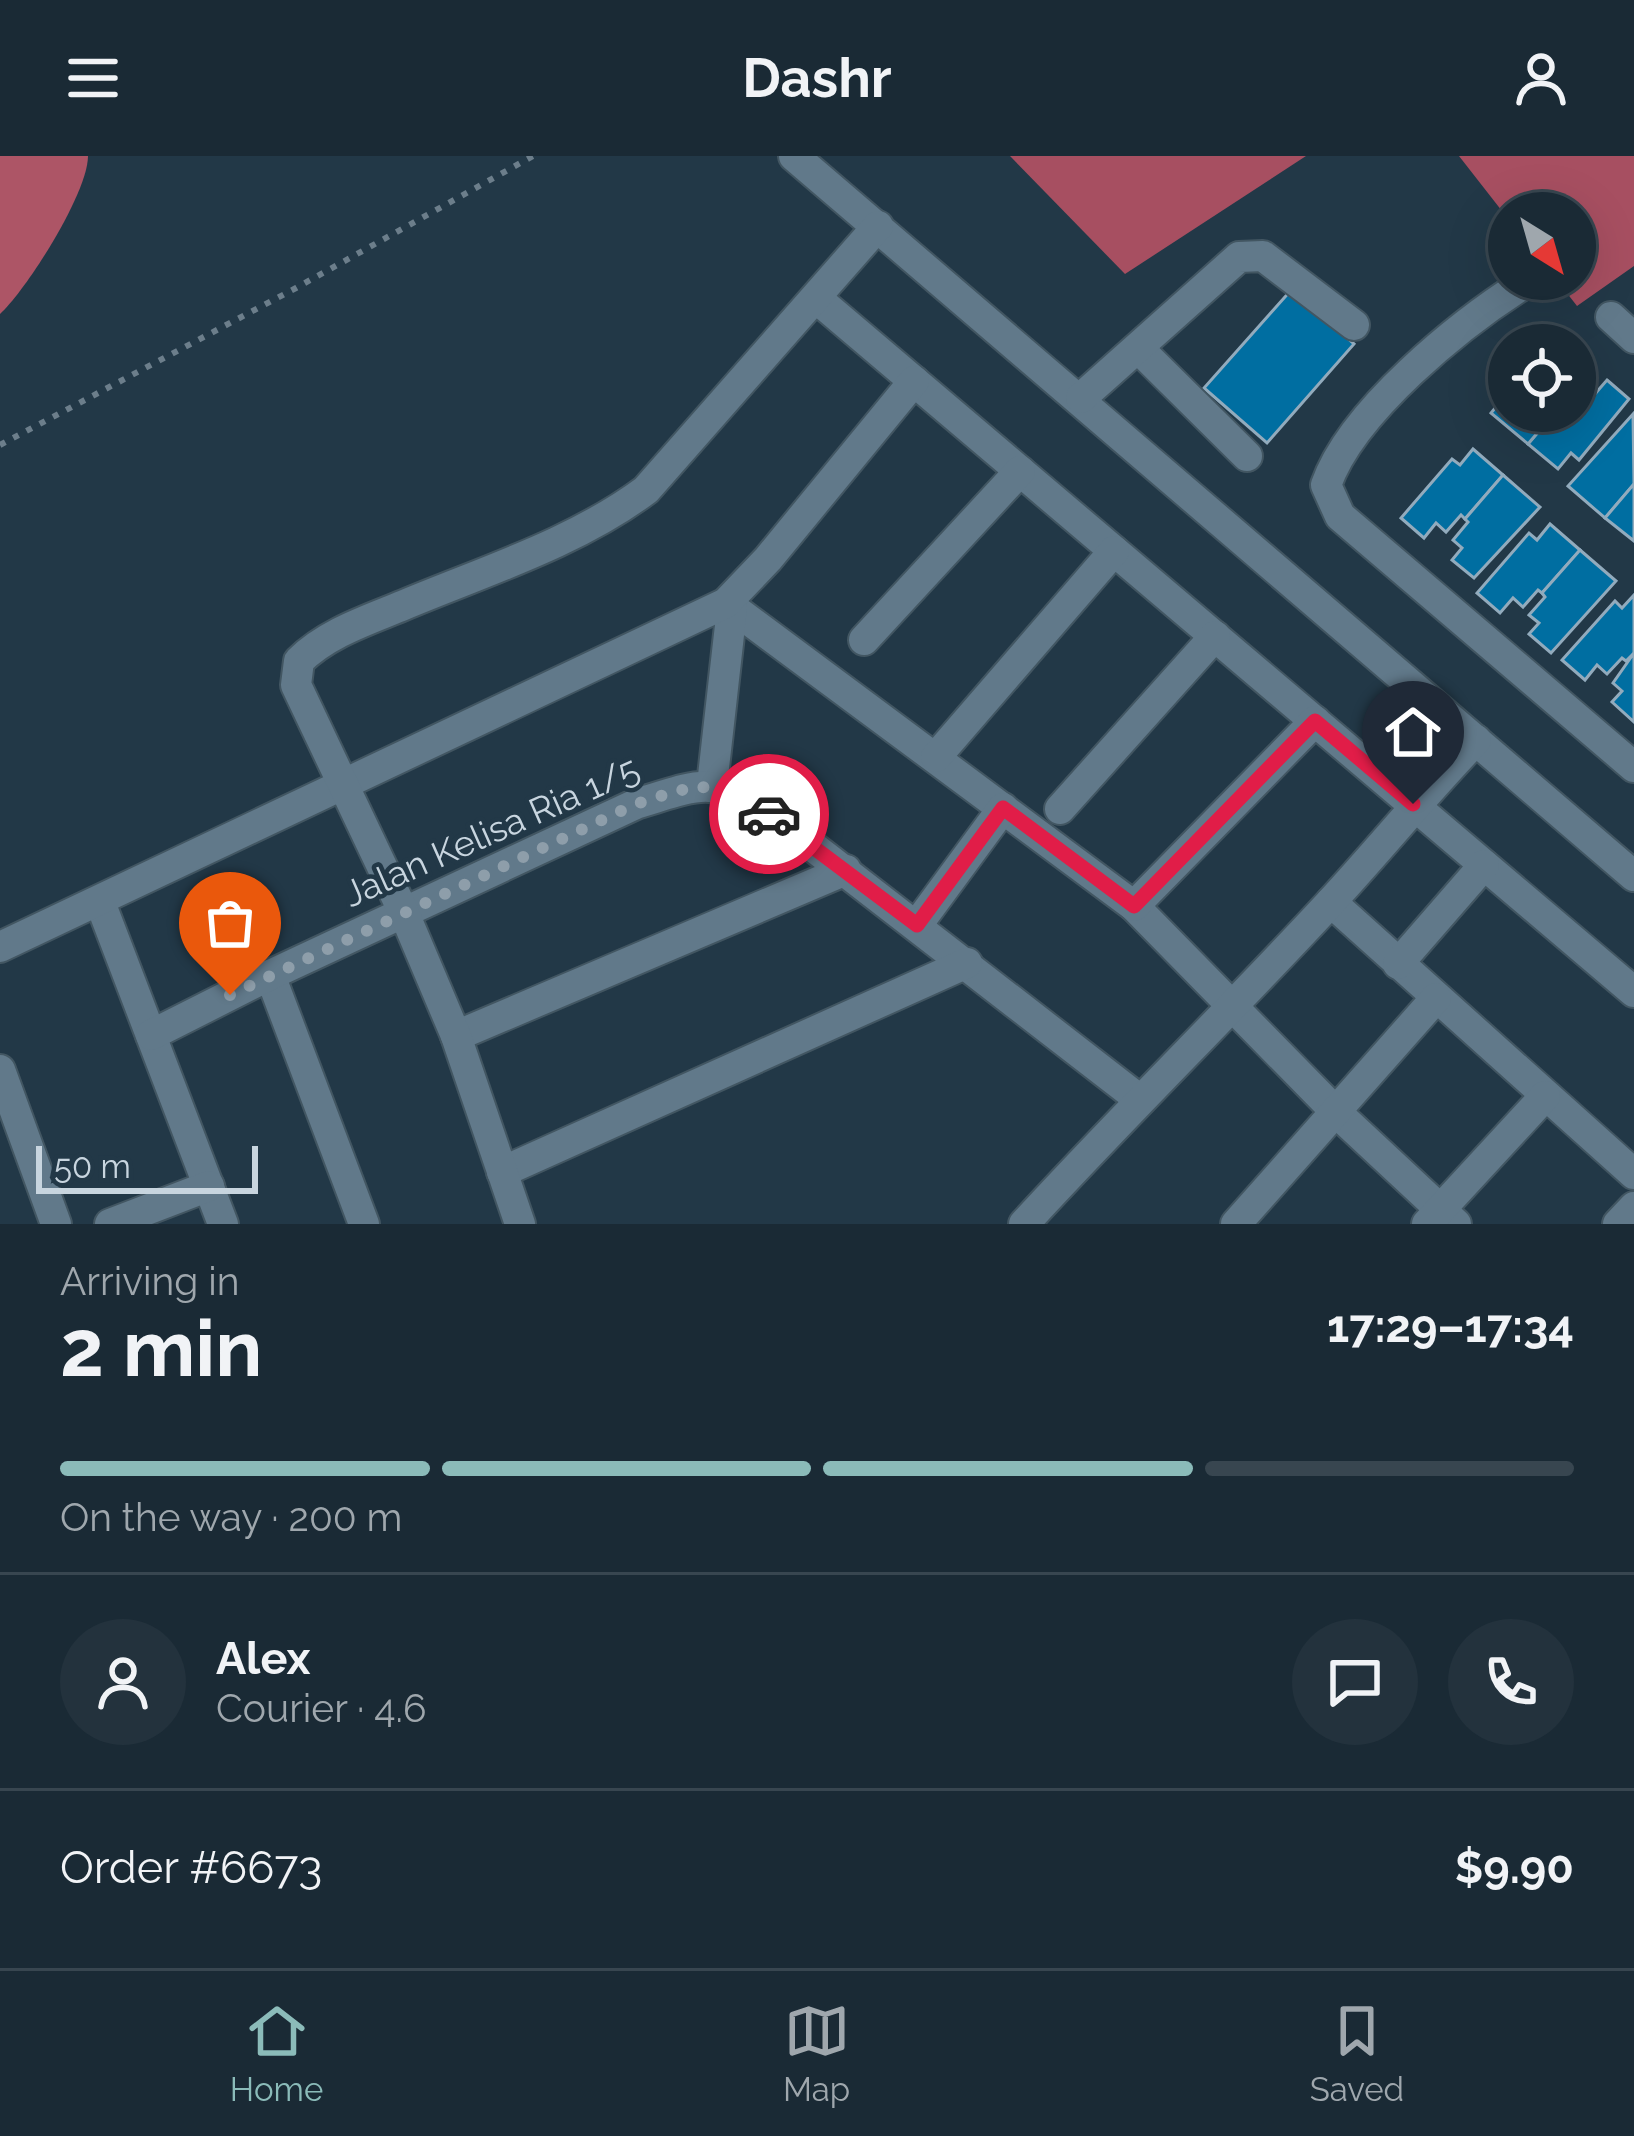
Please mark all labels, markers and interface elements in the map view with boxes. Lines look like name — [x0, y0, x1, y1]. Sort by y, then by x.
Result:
icon: menu — [60, 45, 126, 111]
icon: person — [1508, 45, 1574, 111]
text: Dashr — [742, 46, 892, 110]
north arrow — [1488, 192, 1596, 300]
map controls — [1488, 192, 1596, 432]
button: locate — [1488, 324, 1596, 432]
pin — [1362, 681, 1464, 804]
icon: home — [1380, 699, 1446, 765]
street label: Jalan Kelisa Ria 1/5 — [337, 747, 645, 915]
courier — [709, 754, 829, 874]
icon: car — [736, 781, 802, 847]
pin — [179, 872, 281, 995]
icon: bag — [197, 890, 263, 956]
scale bar — [36, 1140, 258, 1193]
text: 50 m — [54, 1147, 131, 1186]
text: Arriving in — [60, 1258, 240, 1304]
text: 17:29–17:34 — [1327, 1300, 1574, 1353]
text: 2 min — [60, 1303, 262, 1394]
text: On the way · 200 m — [60, 1494, 402, 1540]
button: person — [60, 1619, 186, 1745]
button: chat — [1292, 1619, 1418, 1745]
button: phone — [1448, 1619, 1574, 1745]
text: Alex — [216, 1632, 310, 1685]
text: Courier · 4.6 — [216, 1685, 426, 1731]
text: Order #6673 — [60, 1841, 322, 1894]
text: $9.90 — [1455, 1841, 1574, 1894]
tab: Home — [230, 1998, 323, 2109]
tab: Map — [783, 1998, 850, 2109]
tab: Saved — [1310, 1998, 1404, 2109]

